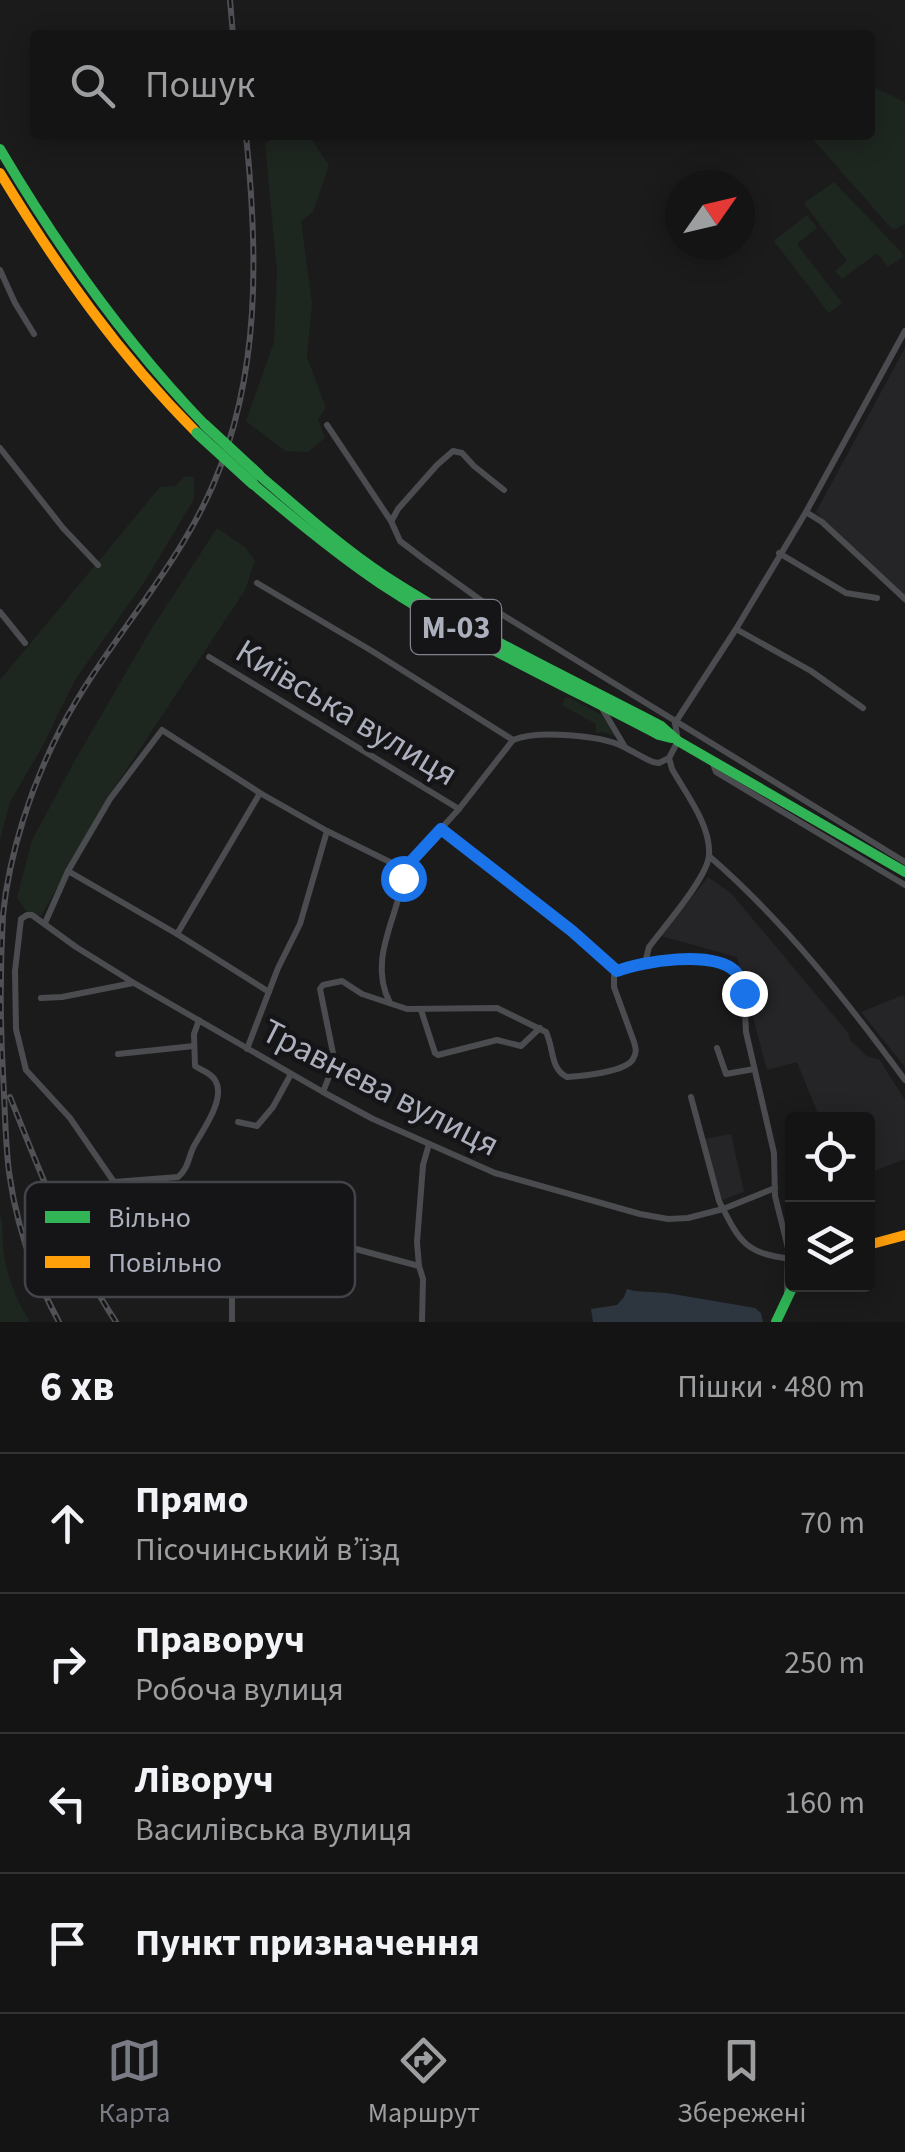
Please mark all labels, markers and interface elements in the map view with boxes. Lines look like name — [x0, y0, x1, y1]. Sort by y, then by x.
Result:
search box — [30, 30, 875, 140]
icon: search — [65, 58, 120, 113]
text: Пошук — [145, 58, 255, 112]
north arrow — [665, 170, 755, 260]
road number: М-03 — [411, 600, 501, 654]
street label: Київська вулиця — [226, 627, 467, 799]
route start — [381, 856, 427, 902]
route end — [722, 971, 768, 1017]
street label: Травнева вулиця — [253, 1006, 508, 1169]
map controls — [785, 1112, 875, 1292]
button: locate — [785, 1112, 875, 1202]
legend — [25, 1182, 355, 1297]
text: Вільно — [108, 1198, 191, 1238]
button: layers — [785, 1202, 875, 1292]
text: Повільно — [108, 1243, 222, 1283]
text: 6 хв — [40, 1357, 114, 1417]
text: Пішки · 480 m — [677, 1364, 865, 1410]
text: Прямо — [135, 1473, 249, 1527]
icon: ahead — [40, 1496, 95, 1551]
text: 70 m — [800, 1500, 865, 1546]
text: Пісочинський в’їзд — [135, 1527, 400, 1573]
text: Праворуч — [135, 1613, 305, 1667]
icon: right — [40, 1636, 95, 1691]
text: 250 m — [784, 1640, 865, 1686]
text: Робоча вулиця — [135, 1667, 344, 1713]
text: Ліворуч — [135, 1753, 274, 1807]
icon: left — [40, 1776, 95, 1831]
text: 160 m — [784, 1780, 865, 1826]
text: Василівська вулиця — [135, 1807, 412, 1853]
icon: arrive — [40, 1916, 95, 1971]
text: Пункт призначення — [135, 1916, 480, 1970]
tab: Карта — [99, 2033, 170, 2133]
tab: Маршрут — [368, 2033, 480, 2133]
tab: Збережені — [677, 2033, 806, 2133]

